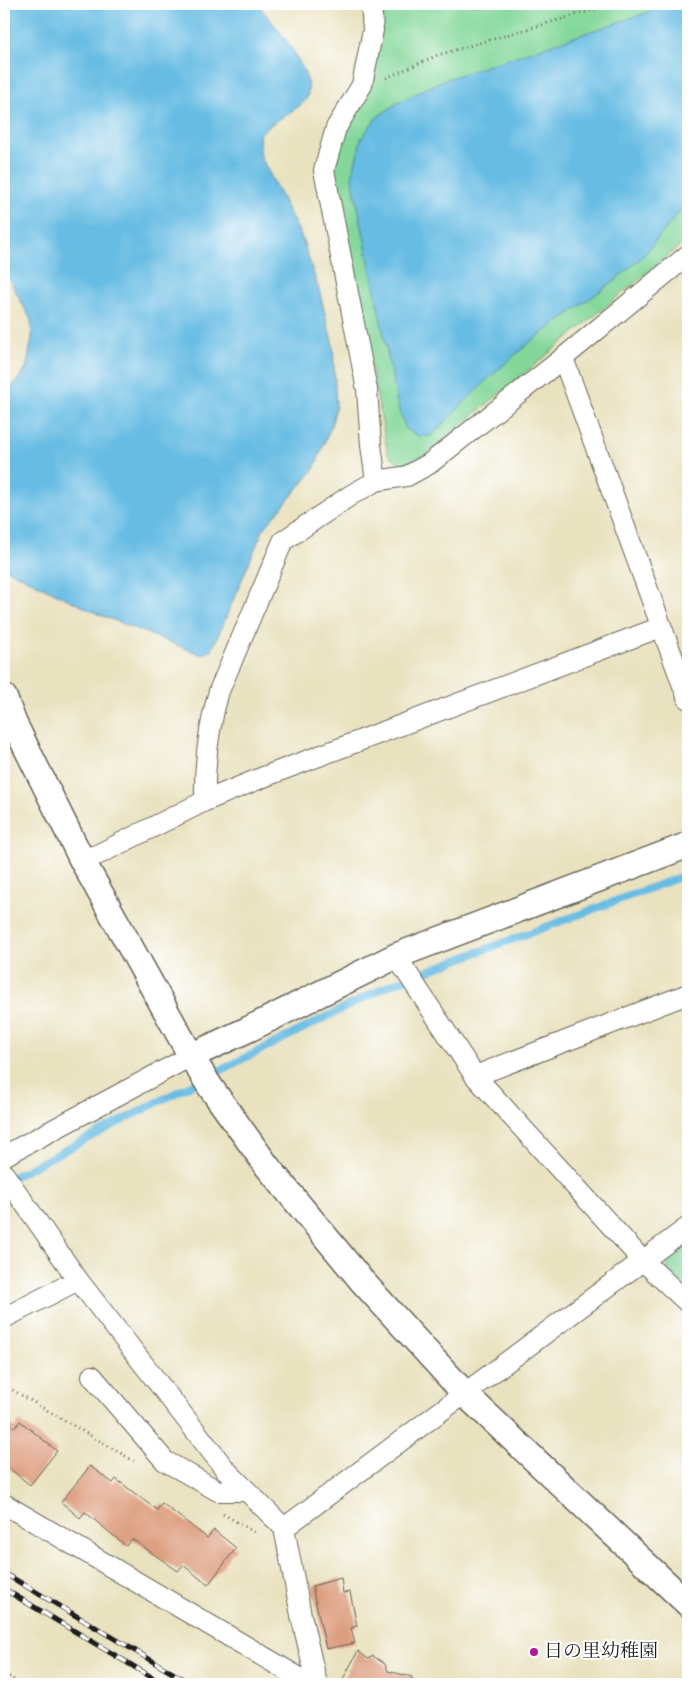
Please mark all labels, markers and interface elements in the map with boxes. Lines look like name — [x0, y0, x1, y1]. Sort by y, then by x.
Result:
place label: 日の里幼稚園 — [544, 1639, 658, 1666]
marker: 日の里幼稚園 — [528, 1646, 540, 1658]

